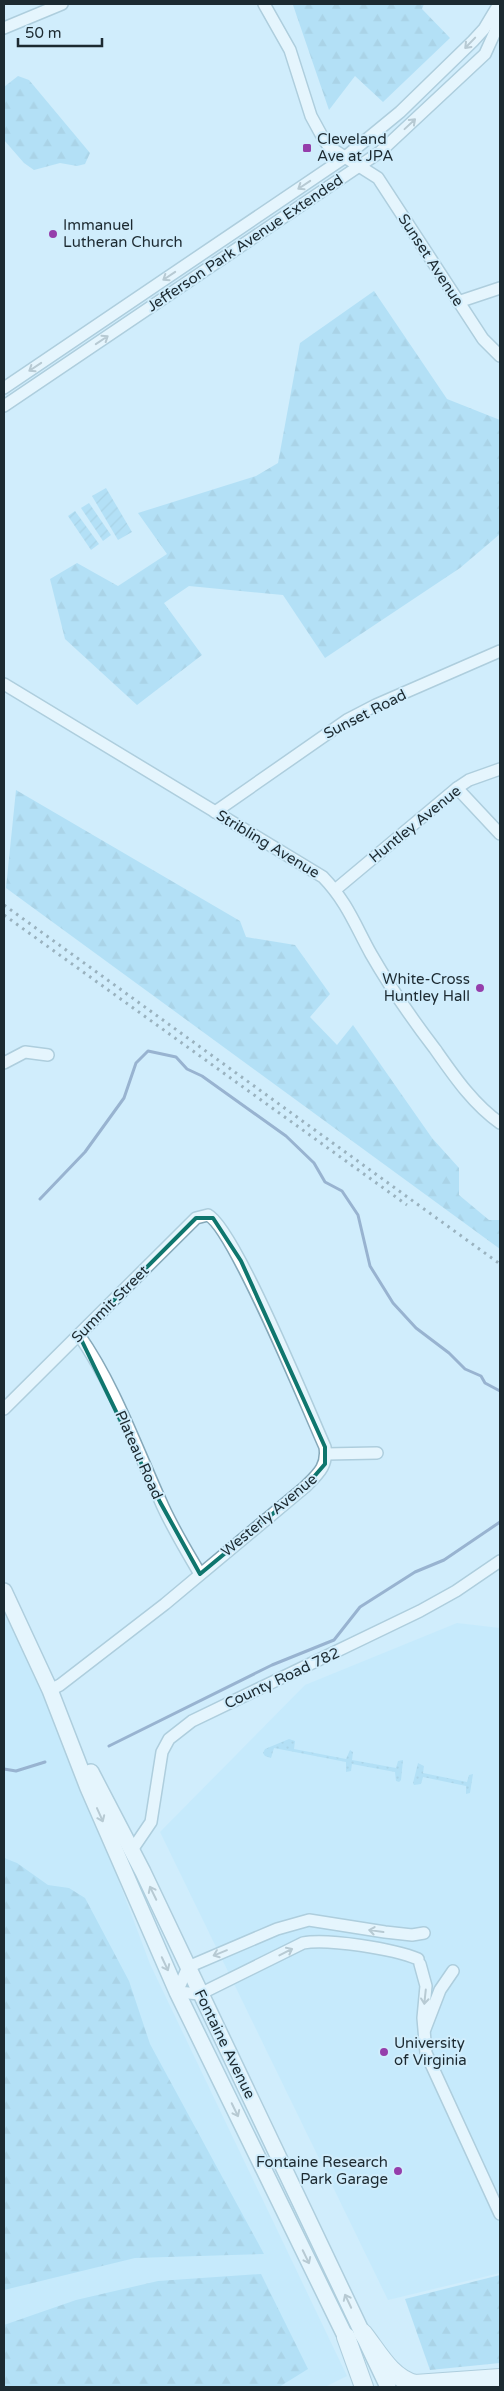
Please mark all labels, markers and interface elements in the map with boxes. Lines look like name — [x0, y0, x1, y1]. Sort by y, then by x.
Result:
scale bar — [18, 15, 101, 47]
text: 50 m — [25, 24, 62, 42]
one-way arrow — [465, 37, 477, 49]
one-way arrow — [404, 118, 416, 130]
place label: Cleveland Ave at JPA — [317, 130, 393, 165]
marker: Cleveland Ave at JPA — [301, 142, 313, 154]
street label: Jefferson Park Avenue Extended — [144, 171, 346, 315]
one-way arrow — [297, 180, 311, 190]
street label: Sunset Avenue — [394, 210, 468, 310]
place label: Immanuel Lutheran Church — [63, 216, 183, 251]
marker: Immanuel Lutheran Church — [47, 228, 59, 240]
one-way arrow — [162, 271, 176, 281]
one-way arrow — [95, 335, 109, 345]
one-way arrow — [28, 362, 42, 372]
street label: Sunset Road — [321, 685, 409, 743]
street label: Huntley Avenue — [366, 782, 464, 866]
street label: Stribling Avenue — [213, 806, 323, 882]
place label: White-Cross Huntley Hall — [382, 970, 470, 1005]
marker: White-Cross Huntley Hall — [474, 982, 486, 994]
street label: Summit Street — [68, 1261, 153, 1346]
street label: Plateau Road — [111, 1408, 167, 1502]
street label: Westerly Avenue — [217, 1470, 321, 1560]
street label: County Road 782 — [222, 1643, 342, 1713]
one-way arrow — [96, 1807, 106, 1822]
one-way arrow — [148, 1885, 158, 1900]
one-way arrow — [368, 1926, 384, 1936]
one-way arrow — [278, 1946, 293, 1956]
one-way arrow — [213, 1948, 228, 1958]
one-way arrow — [161, 1956, 171, 1971]
street label: Fontaine Avenue — [191, 1986, 259, 2102]
one-way arrow — [420, 1989, 430, 2005]
place label: University of Virginia — [394, 2034, 467, 2069]
marker: University of Virginia — [378, 2046, 390, 2058]
one-way arrow — [230, 2103, 240, 2118]
place label: Fontaine Research Park Garage — [256, 2153, 388, 2188]
marker: Fontaine Research Park Garage — [392, 2165, 404, 2177]
one-way arrow — [301, 2249, 311, 2264]
one-way arrow — [343, 2294, 352, 2309]

